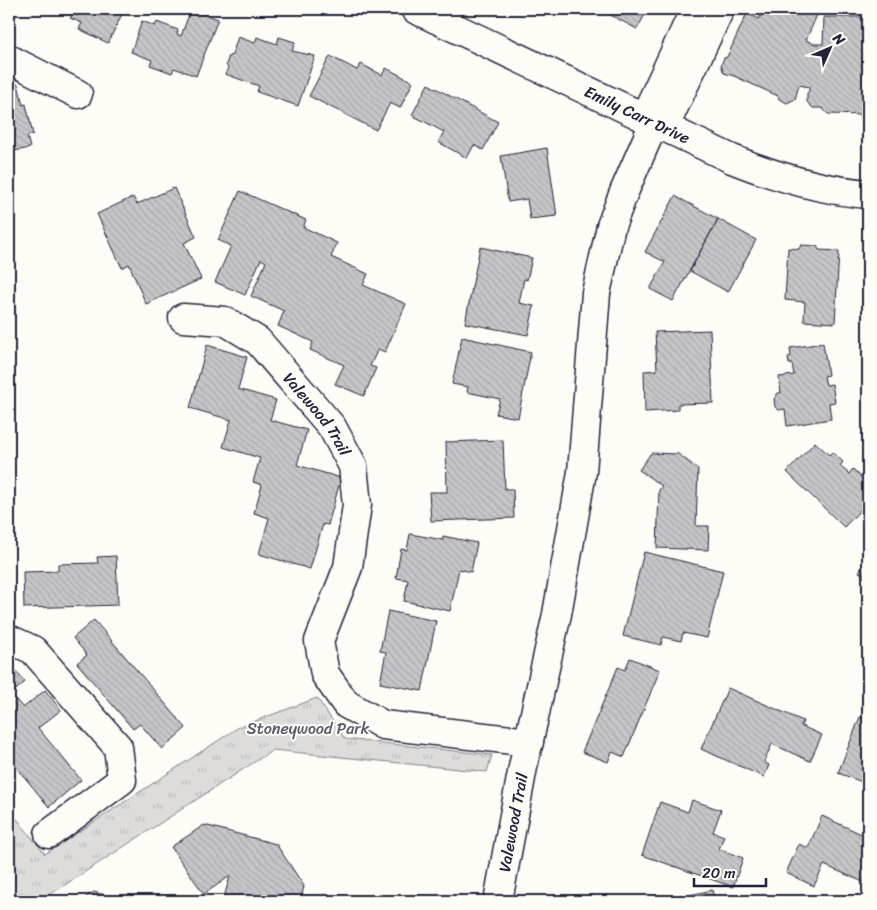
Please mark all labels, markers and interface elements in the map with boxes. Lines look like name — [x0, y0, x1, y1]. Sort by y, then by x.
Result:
north arrow — [804, 22, 854, 72]
text: N — [826, 26, 851, 52]
street label: Emily Carr Drive — [579, 77, 695, 152]
street label: Valewood Trail — [276, 365, 359, 462]
park label: Stoneywood Park — [247, 714, 370, 743]
street label: Valewood Trail — [490, 770, 537, 874]
scale bar — [694, 855, 767, 887]
text: 20 m — [702, 860, 736, 886]

